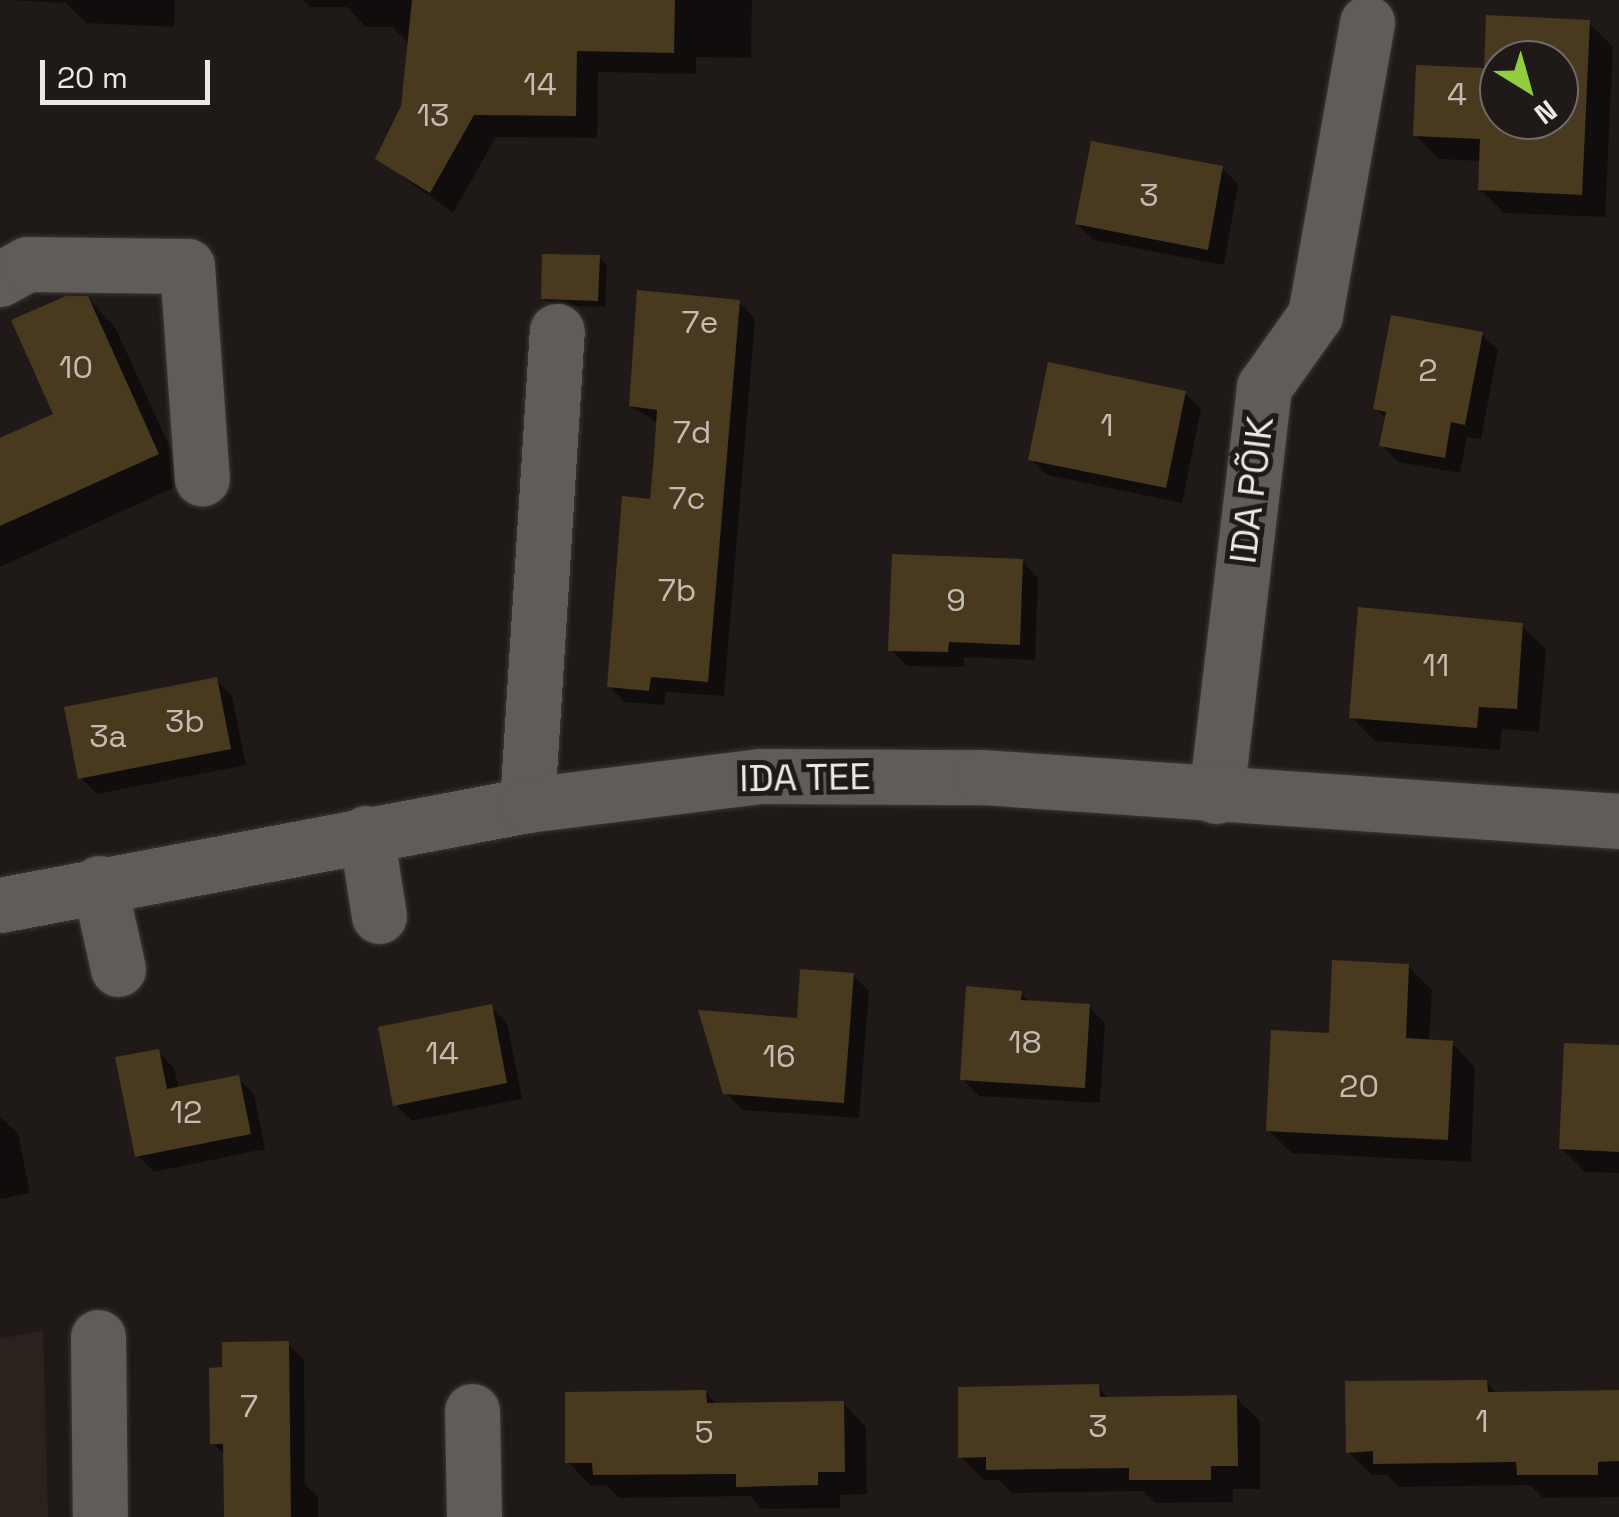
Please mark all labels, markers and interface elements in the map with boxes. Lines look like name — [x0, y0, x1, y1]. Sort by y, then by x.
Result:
scale bar — [45, 40, 215, 102]
north arrow — [1479, 40, 1579, 140]
text: 20 m — [57, 58, 128, 97]
house number: 14 — [523, 65, 557, 103]
house number: 4 — [1447, 75, 1467, 113]
text: N — [1528, 92, 1564, 132]
house number: 13 — [417, 96, 449, 134]
house number: 3 — [1139, 176, 1159, 214]
house number: 7e — [682, 303, 718, 341]
house number: 10 — [59, 348, 93, 386]
house number: 2 — [1418, 351, 1438, 389]
house number: 1 — [1100, 406, 1114, 444]
house number: 7d — [673, 413, 711, 451]
street label: IDA PÕIK — [1220, 414, 1284, 566]
house number: 7c — [668, 479, 706, 517]
house number: 7b — [658, 571, 696, 609]
house number: 9 — [946, 581, 966, 619]
house number: 11 — [1423, 646, 1449, 684]
house number: 3b — [165, 702, 205, 740]
house number: 3a — [89, 717, 127, 755]
street label: IDA TEE — [738, 754, 872, 802]
house number: 18 — [1008, 1023, 1042, 1061]
house number: 14 — [425, 1034, 459, 1072]
house number: 16 — [763, 1037, 795, 1075]
house number: 20 — [1339, 1067, 1379, 1105]
house number: 12 — [170, 1093, 202, 1131]
house number: 7 — [240, 1387, 258, 1425]
house number: 1 — [1475, 1402, 1489, 1440]
house number: 3 — [1088, 1407, 1108, 1445]
house number: 5 — [694, 1413, 714, 1451]

